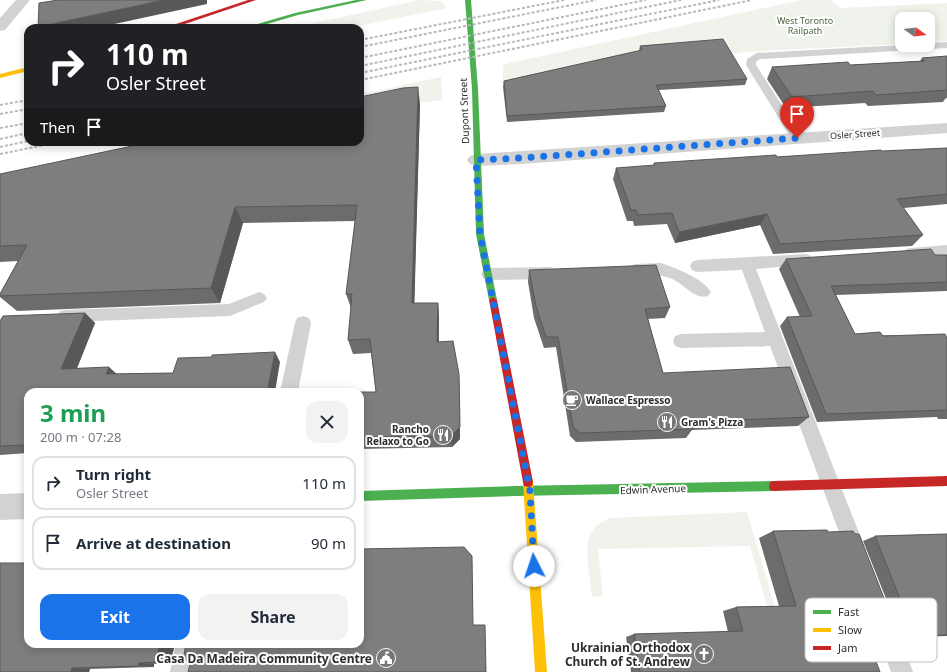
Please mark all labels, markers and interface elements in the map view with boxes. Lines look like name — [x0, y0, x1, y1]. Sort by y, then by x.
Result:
north arrow — [895, 12, 935, 52]
map controls — [895, 12, 935, 52]
park label: West Toronto Railpath — [777, 14, 833, 37]
text: 110 m — [106, 35, 189, 73]
icon: right — [40, 40, 92, 92]
text: Osler Street — [106, 71, 206, 95]
street label: Dupont Street — [456, 77, 472, 144]
pin — [780, 97, 814, 138]
icon: arrive — [786, 103, 808, 125]
icon: arrive — [83, 116, 105, 138]
text: Then — [40, 117, 75, 137]
street label: Osler Street — [830, 126, 881, 142]
cafe icon: Wallace Espresso — [561, 389, 583, 411]
place label: Wallace Espresso — [586, 393, 671, 407]
text: 3 min — [40, 396, 106, 429]
button: close — [306, 401, 348, 443]
restaurant icon: Gram's Pizza — [656, 411, 678, 433]
place label: Gram's Pizza — [681, 415, 743, 429]
place label: Rancho Relaxo to Go — [366, 422, 429, 448]
restaurant icon: Rancho Relaxo to Go — [432, 424, 454, 446]
text: 200 m · 07:28 — [40, 428, 121, 446]
text: Turn right — [76, 464, 151, 484]
icon: right — [42, 472, 64, 494]
text: 110 m — [302, 473, 346, 493]
street label: Edwin Avenue — [620, 481, 687, 497]
text: Osler Street — [76, 484, 148, 502]
icon: arrive — [42, 532, 64, 554]
text: Arrive at destination — [76, 533, 231, 553]
text: 90 m — [311, 533, 346, 553]
position arrow — [513, 545, 555, 587]
button: Exit — [40, 594, 190, 640]
button: Share — [198, 594, 348, 640]
legend — [805, 598, 937, 662]
text: Fast — [838, 604, 859, 619]
text: Slow — [838, 622, 862, 637]
place label: Ukrainian Orthodox Church of St. Andrew — [565, 639, 691, 670]
text: Jam — [837, 640, 857, 655]
church icon: Ukrainian Orthodox Church of St. Andrew — [693, 643, 715, 665]
public building icon: Casa Da Madeira Community Centre — [375, 647, 397, 669]
place label: Casa Da Madeira Community Centre — [156, 650, 372, 667]

